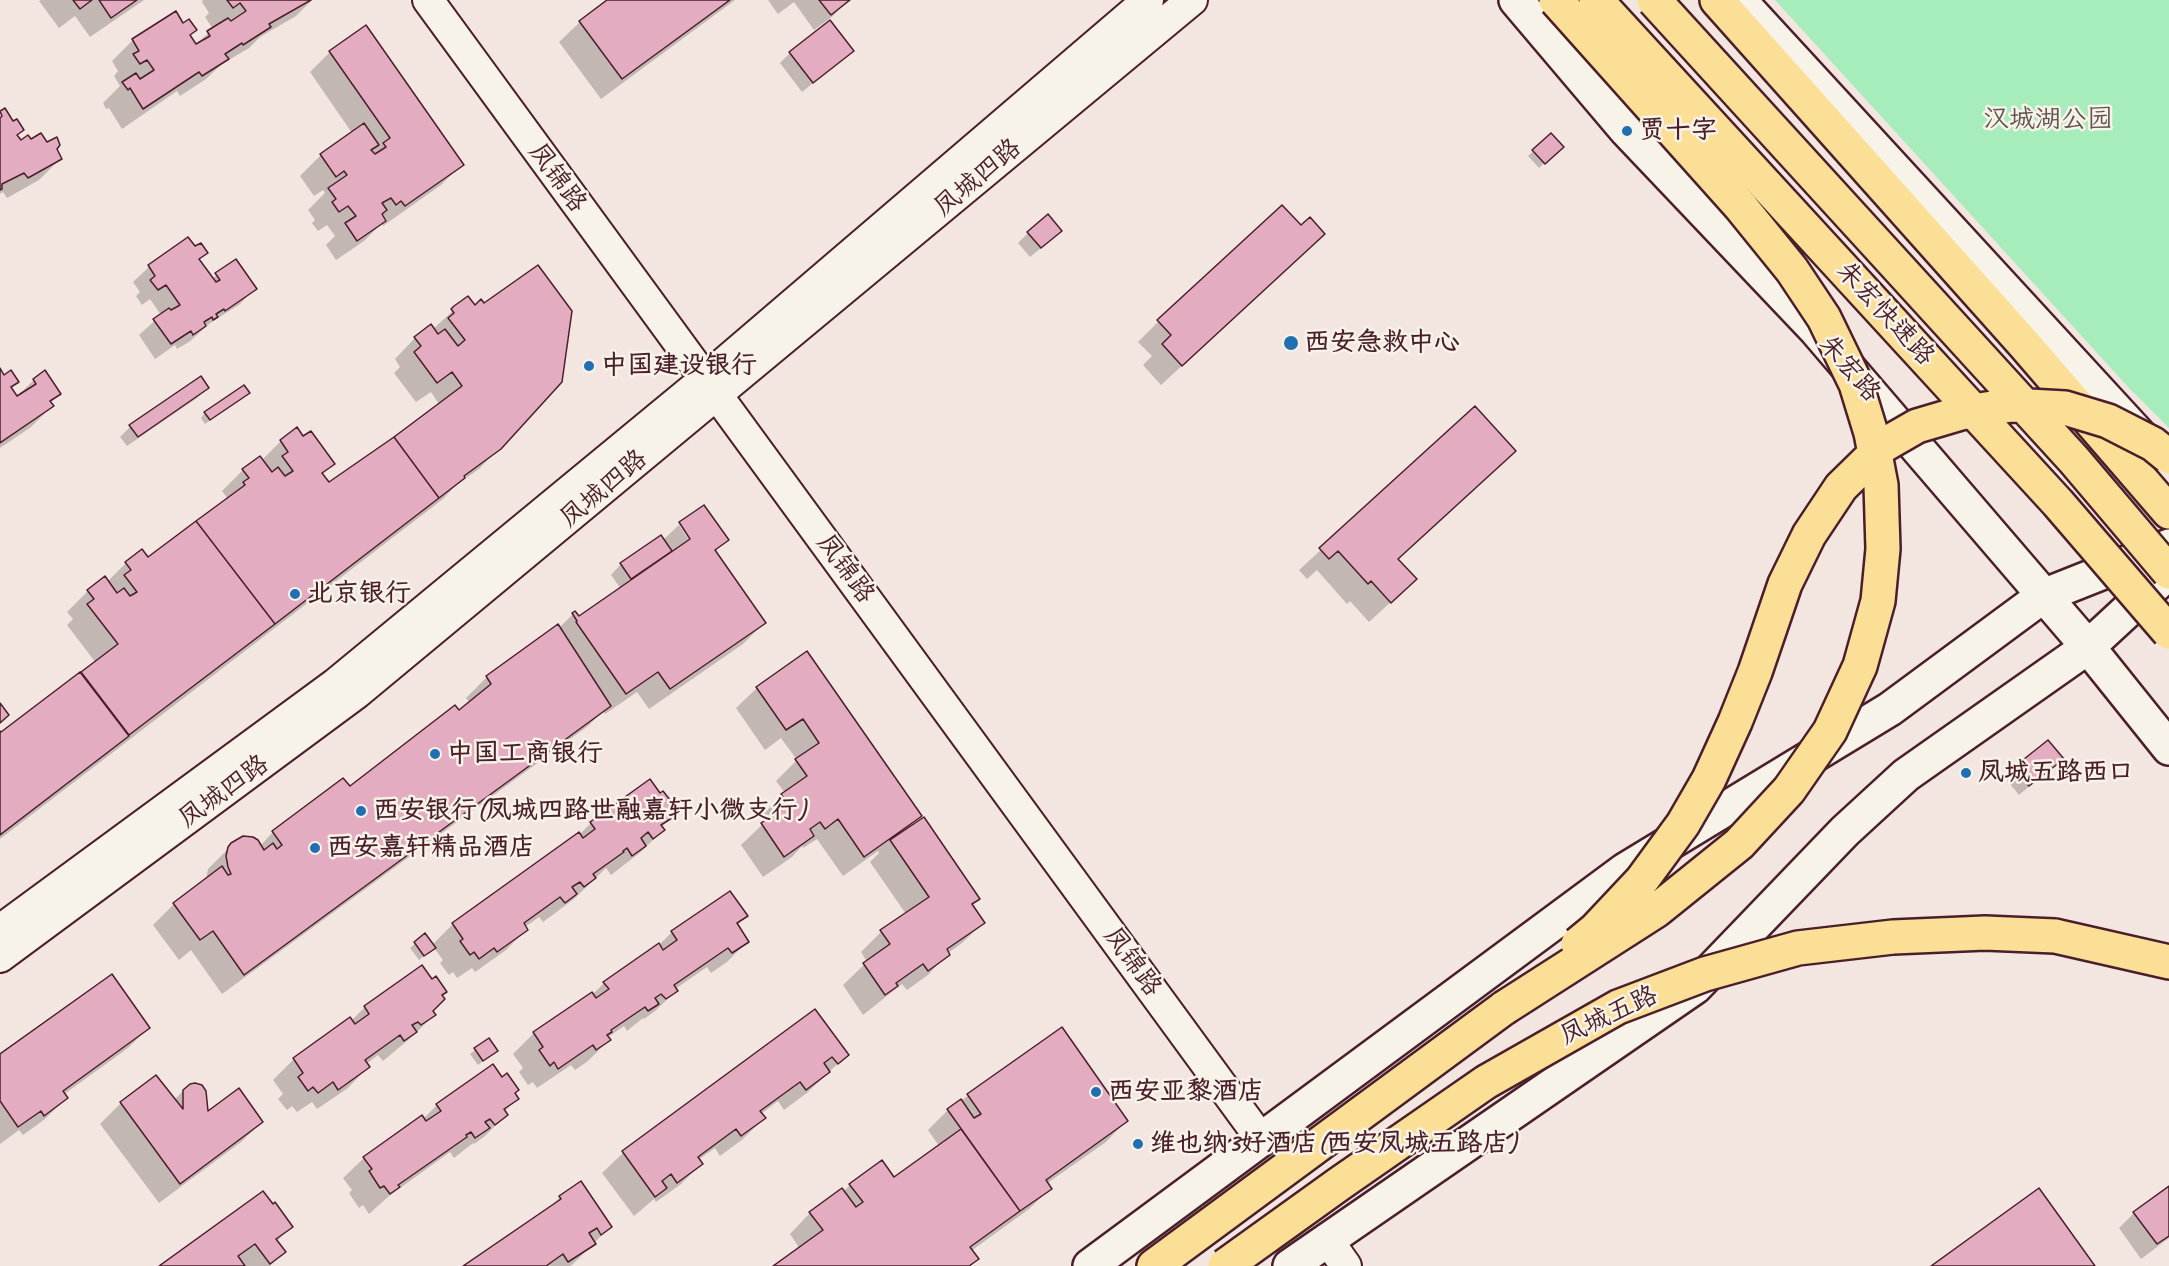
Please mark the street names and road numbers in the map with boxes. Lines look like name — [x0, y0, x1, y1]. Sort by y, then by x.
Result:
street label: 凤城四路 — [928, 133, 1028, 223]
street label: 凤锦路 — [521, 137, 593, 219]
street label: 朱宏快速路 — [1829, 256, 1941, 372]
street label: 朱宏路 — [1812, 329, 1886, 409]
street label: 凤城四路 — [554, 444, 654, 534]
street label: 凤锦路 — [809, 528, 881, 610]
street label: 凤城四路 — [173, 749, 275, 835]
street label: 凤锦路 — [1096, 921, 1168, 1003]
street label: 凤城五路 — [1555, 980, 1663, 1052]

